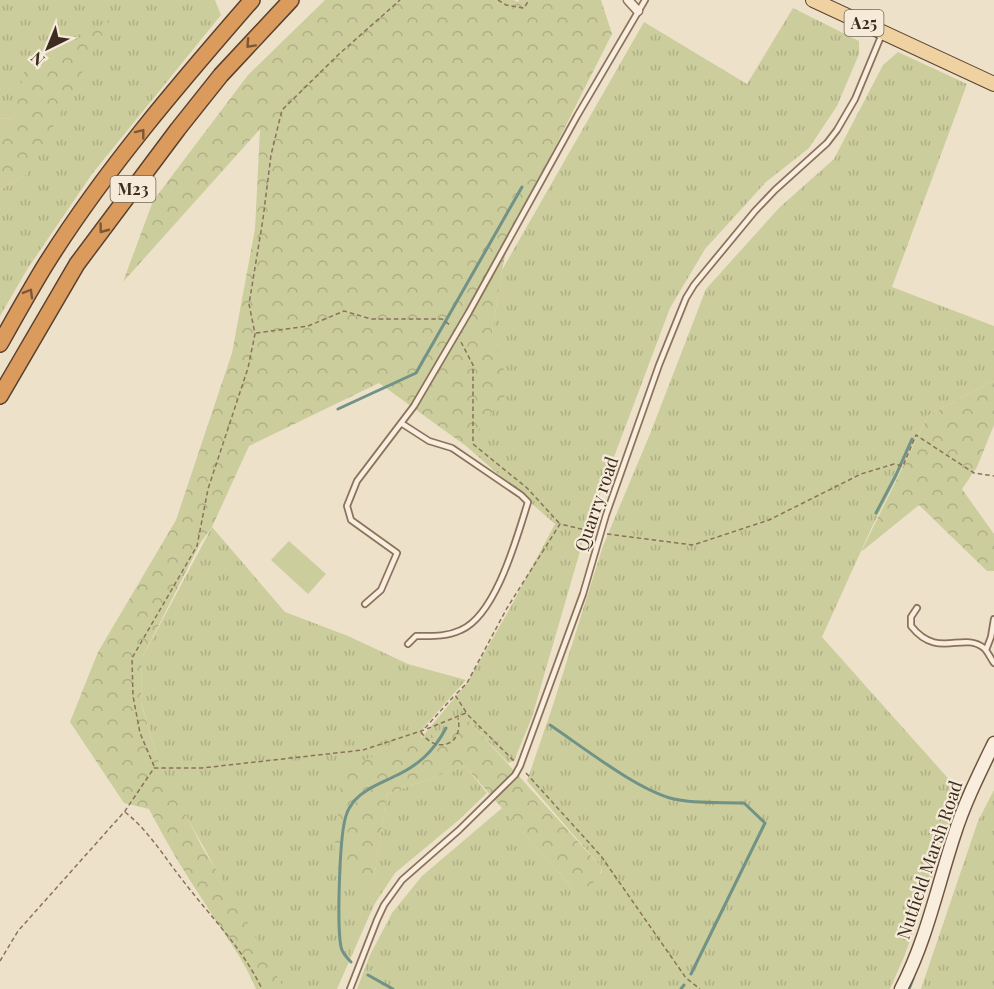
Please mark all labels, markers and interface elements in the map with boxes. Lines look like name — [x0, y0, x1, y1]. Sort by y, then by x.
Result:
road number: A25 — [844, 10, 884, 36]
north arrow — [18, 18, 78, 78]
one-way arrow — [246, 37, 257, 48]
text: N — [26, 47, 49, 71]
one-way arrow — [133, 129, 144, 140]
road number: M23 — [110, 176, 156, 202]
one-way arrow — [99, 223, 110, 234]
one-way arrow — [22, 289, 34, 299]
street label: Quarry road — [569, 453, 624, 554]
street label: Nutfield Marsh Road — [891, 777, 968, 942]

